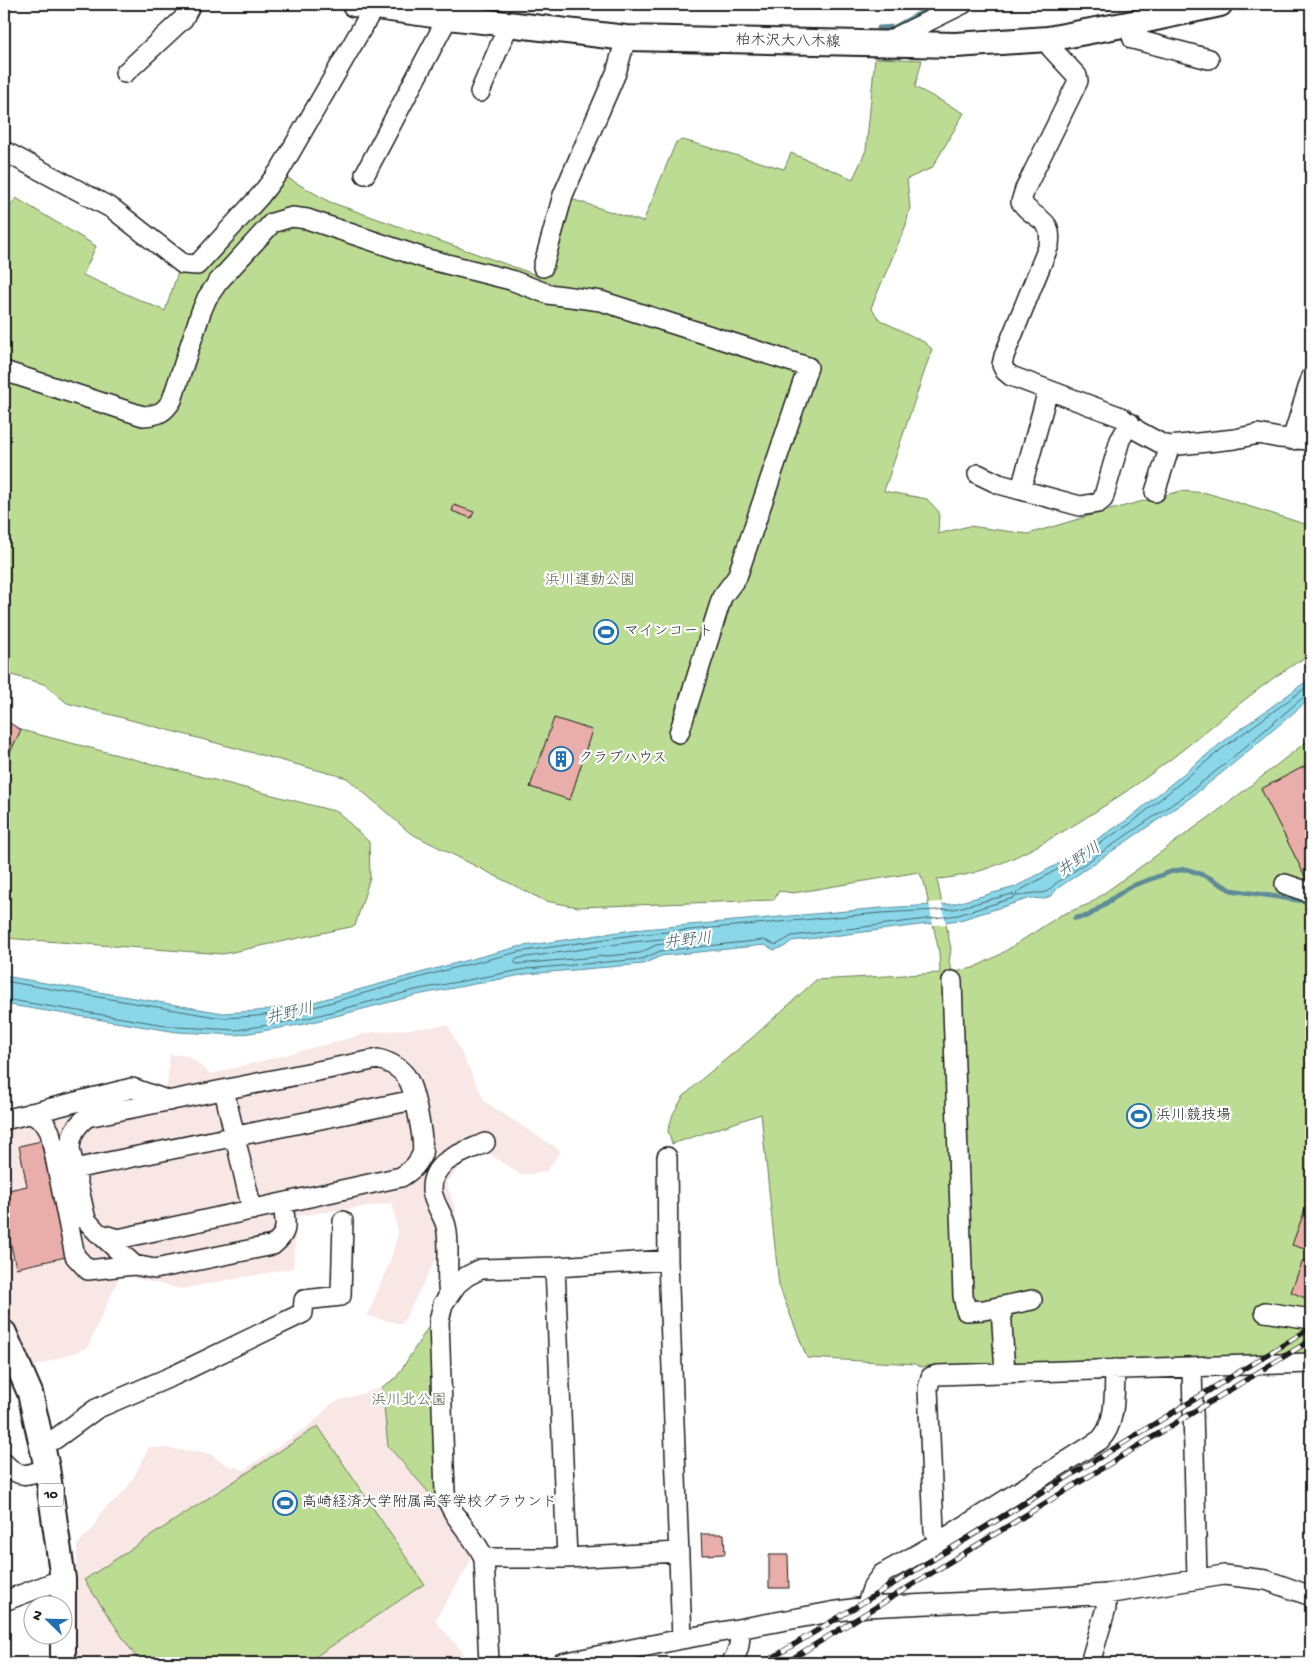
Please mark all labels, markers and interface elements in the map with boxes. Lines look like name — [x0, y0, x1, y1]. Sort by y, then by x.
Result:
street label: 柏木沢大八木線 — [735, 31, 841, 52]
park label: 浜川運動公園 — [545, 572, 635, 590]
sports icon: マインコート — [593, 619, 619, 645]
place label: マインコート — [624, 623, 713, 641]
building icon: クラブハウス — [548, 746, 574, 772]
place label: クラブハウス — [578, 750, 667, 768]
water label: 井野川 — [1054, 839, 1105, 882]
water label: 井野川 — [663, 929, 713, 954]
water label: 井野川 — [264, 999, 316, 1030]
sports icon: 浜川競技場 — [1126, 1103, 1152, 1129]
place label: 浜川競技場 — [1156, 1106, 1231, 1125]
park label: 浜川北公園 — [371, 1392, 447, 1410]
road number: 10 — [38, 1484, 64, 1506]
sports icon: 高崎経済大学附属高等学校グラウンド — [272, 1490, 298, 1516]
place label: 高崎経済大学附属高等学校グラウンド — [302, 1493, 557, 1512]
north arrow — [22, 1594, 72, 1644]
text: N — [29, 1608, 48, 1623]

